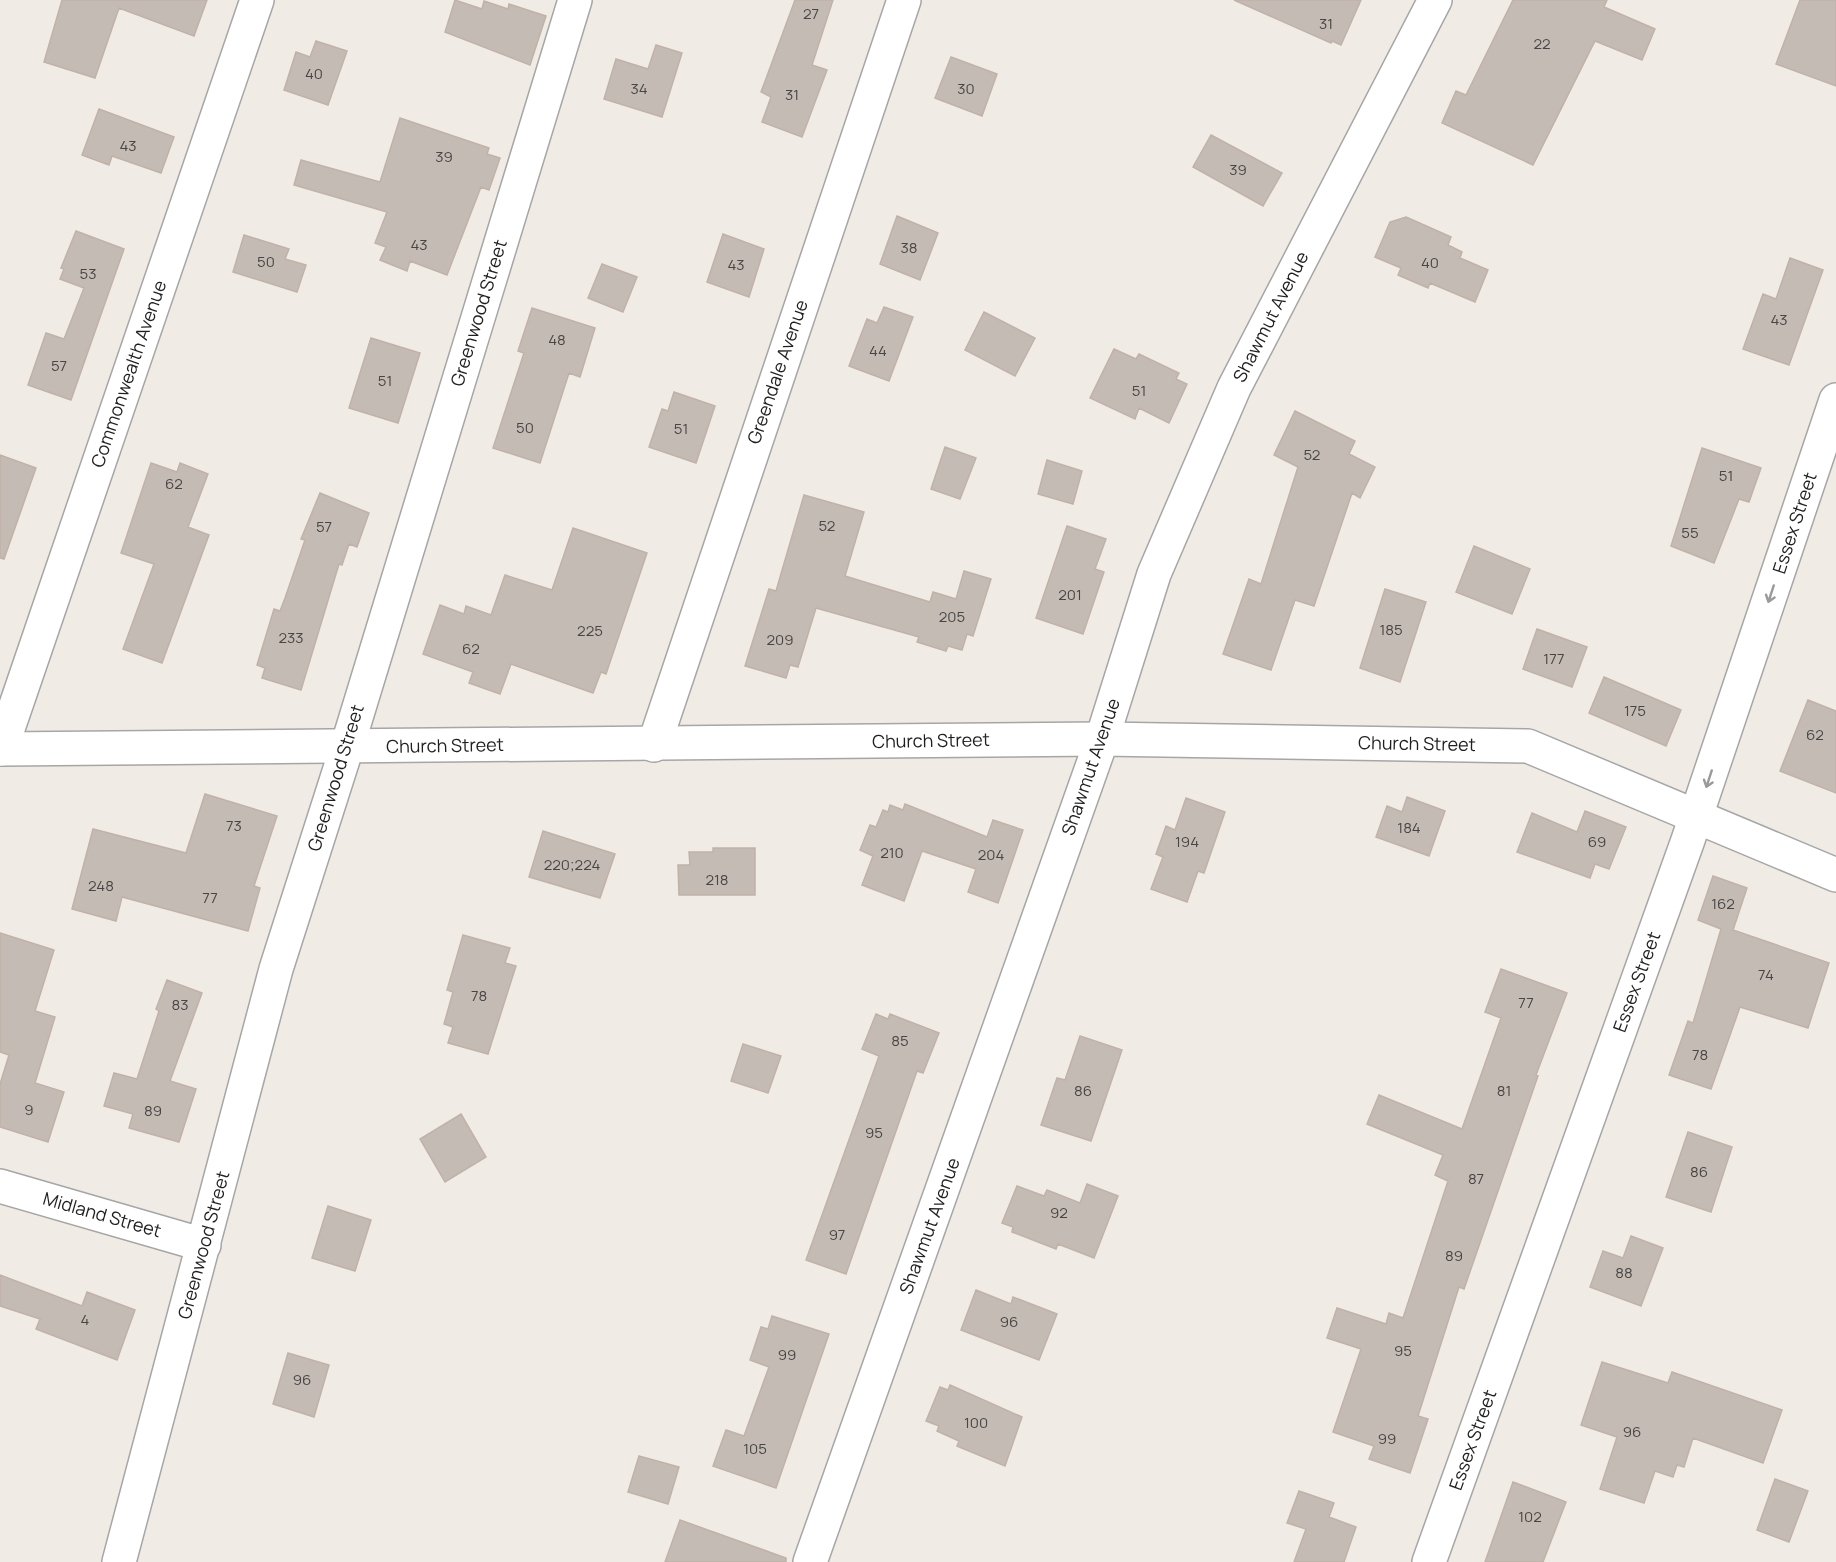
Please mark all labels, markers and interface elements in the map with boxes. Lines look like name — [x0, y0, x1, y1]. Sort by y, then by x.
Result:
house number: 27 — [803, 3, 819, 24]
house number: 31 — [1319, 13, 1333, 34]
house number: 22 — [1533, 33, 1551, 54]
house number: 40 — [305, 63, 323, 84]
house number: 34 — [630, 78, 648, 99]
house number: 30 — [957, 78, 975, 99]
house number: 31 — [785, 84, 799, 105]
house number: 43 — [119, 135, 137, 156]
house number: 39 — [435, 146, 453, 167]
house number: 39 — [1229, 159, 1247, 180]
house number: 43 — [410, 234, 428, 255]
street label: Greenwood Street — [444, 236, 512, 389]
house number: 38 — [900, 237, 918, 258]
street label: Shawmut Avenue — [1227, 247, 1313, 386]
house number: 50 — [257, 251, 275, 272]
house number: 40 — [1421, 252, 1439, 273]
house number: 43 — [727, 254, 745, 275]
house number: 53 — [80, 263, 96, 284]
street label: Commonwealth Avenue — [85, 277, 171, 470]
street label: Greendale Avenue — [741, 296, 813, 447]
house number: 43 — [1770, 309, 1788, 330]
house number: 48 — [548, 329, 566, 350]
house number: 44 — [869, 340, 887, 361]
house number: 57 — [51, 355, 67, 376]
house number: 51 — [378, 370, 392, 391]
house number: 51 — [1132, 380, 1146, 401]
house number: 50 — [516, 417, 534, 438]
house number: 51 — [674, 418, 688, 439]
house number: 52 — [1304, 444, 1320, 465]
house number: 51 — [1719, 465, 1733, 486]
street label: Essex Street — [1766, 469, 1822, 576]
house number: 62 — [165, 473, 183, 494]
house number: 52 — [819, 515, 835, 536]
house number: 57 — [316, 516, 332, 537]
house number: 55 — [1681, 522, 1699, 543]
house number: 201 — [1058, 584, 1082, 605]
one-way arrow — [1764, 584, 1775, 603]
house number: 205 — [939, 606, 965, 627]
house number: 185 — [1379, 619, 1403, 640]
house number: 225 — [577, 620, 603, 641]
house number: 233 — [278, 627, 304, 648]
house number: 209 — [766, 629, 794, 650]
house number: 62 — [462, 638, 480, 659]
house number: 177 — [1543, 648, 1565, 669]
street label: Shawmut Avenue — [1055, 695, 1125, 838]
house number: 175 — [1624, 700, 1646, 721]
street label: Greenwood Street — [301, 701, 369, 854]
house number: 62 — [1806, 724, 1824, 745]
street label: Church Street — [872, 727, 990, 753]
street label: Church Street — [1358, 730, 1476, 756]
street label: Church Street — [386, 732, 504, 758]
one-way arrow — [1703, 769, 1714, 788]
house number: 73 — [226, 815, 242, 836]
house number: 184 — [1397, 817, 1421, 838]
house number: 194 — [1175, 831, 1199, 852]
house number: 69 — [1588, 831, 1606, 852]
house number: 210 — [880, 842, 904, 863]
house number: 204 — [978, 844, 1004, 865]
house number: 220;224 — [544, 854, 600, 875]
house number: 218 — [705, 869, 729, 890]
house number: 248 — [88, 875, 114, 896]
house number: 77 — [202, 887, 218, 908]
house number: 162 — [1711, 893, 1735, 914]
street label: Essex Street — [1607, 928, 1665, 1035]
house number: 74 — [1758, 964, 1774, 985]
house number: 78 — [471, 985, 487, 1006]
house number: 77 — [1518, 992, 1534, 1013]
house number: 83 — [171, 994, 189, 1015]
house number: 85 — [891, 1030, 909, 1051]
house number: 78 — [1692, 1044, 1708, 1065]
house number: 86 — [1074, 1080, 1092, 1101]
house number: 81 — [1497, 1080, 1511, 1101]
house number: 9 — [24, 1099, 34, 1120]
house number: 89 — [144, 1100, 162, 1121]
house number: 95 — [865, 1122, 883, 1143]
street label: Shawmut Avenue — [893, 1154, 965, 1297]
house number: 86 — [1690, 1161, 1708, 1182]
street label: Greenwood Street — [172, 1168, 234, 1321]
house number: 87 — [1468, 1168, 1484, 1189]
street label: Midland Street — [40, 1186, 164, 1242]
house number: 92 — [1050, 1202, 1068, 1223]
house number: 97 — [829, 1224, 845, 1245]
house number: 89 — [1445, 1245, 1463, 1266]
house number: 88 — [1615, 1262, 1633, 1283]
house number: 4 — [81, 1309, 90, 1330]
house number: 96 — [1000, 1311, 1018, 1332]
house number: 95 — [1394, 1340, 1412, 1361]
house number: 99 — [778, 1344, 796, 1365]
house number: 96 — [293, 1369, 311, 1390]
street label: Essex Street — [1443, 1386, 1501, 1493]
house number: 100 — [964, 1412, 988, 1433]
house number: 96 — [1623, 1421, 1641, 1442]
house number: 99 — [1378, 1428, 1396, 1449]
house number: 105 — [743, 1438, 767, 1459]
house number: 102 — [1518, 1506, 1542, 1527]

